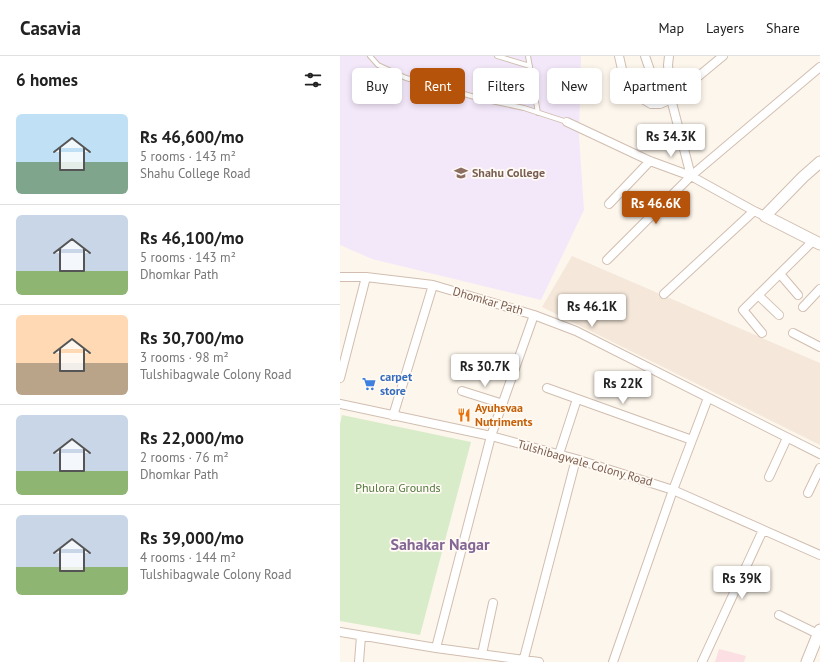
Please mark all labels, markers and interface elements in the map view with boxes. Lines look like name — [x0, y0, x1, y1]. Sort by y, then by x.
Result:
text: Casavia — [20, 16, 81, 40]
text: Map — [658, 19, 684, 37]
text: Layers — [706, 19, 744, 37]
text: Share — [766, 19, 800, 37]
chip: Buy — [352, 68, 402, 104]
chip: Rent — [410, 68, 465, 104]
chip: Filters — [473, 68, 539, 104]
chip: New — [547, 68, 602, 104]
chip: Apartment — [610, 68, 701, 104]
text: 6 homes — [16, 69, 78, 91]
icon: filters — [302, 69, 324, 91]
pin: Rs 34.3K — [630, 124, 712, 158]
text: Rs 46,600/mo — [140, 126, 244, 148]
text: Rs 34.3K — [646, 128, 696, 145]
icon: home — [48, 130, 96, 178]
text: 5 rooms · 143 m² — [140, 148, 236, 165]
text: Shahu College Road — [140, 165, 251, 182]
school or university icon: Shahu College — [453, 165, 469, 181]
place label: Shahu College — [472, 165, 545, 180]
pin: Rs 46.6K — [615, 191, 697, 225]
text: Rs 46.6K — [631, 195, 681, 212]
text: Rs 46,100/mo — [140, 227, 244, 249]
icon: home — [48, 231, 96, 279]
text: 5 rooms · 143 m² — [140, 249, 236, 266]
text: Dhomkar Path — [140, 266, 218, 283]
street label: Dhomkar Path — [451, 283, 525, 318]
pin: Rs 46.1K — [551, 294, 633, 328]
text: Rs 46.1K — [567, 298, 617, 315]
text: Rs 30,700/mo — [140, 327, 244, 349]
icon: home — [48, 331, 96, 379]
text: 3 rooms · 98 m² — [140, 349, 229, 366]
pin: Rs 30.7K — [444, 354, 526, 388]
text: Rs 30.7K — [460, 358, 510, 375]
text: Tulshibagwale Colony Road — [140, 366, 291, 383]
place label: carpet store — [380, 369, 413, 398]
pin: Rs 22K — [590, 371, 656, 405]
text: Rs 22K — [603, 375, 643, 392]
supermarket icon: carpet store — [361, 376, 377, 392]
place label: Ayuhsvaa Nutriments — [475, 400, 533, 429]
restaurant icon: Ayuhsvaa Nutriments — [456, 407, 472, 423]
text: Rs 22,000/mo — [140, 427, 244, 449]
icon: home — [48, 431, 96, 479]
street label: Tulshibagwale Colony Road — [516, 436, 654, 489]
text: 2 rooms · 76 m² — [140, 449, 229, 466]
text: Dhomkar Path — [140, 466, 218, 483]
park label: Phulora Grounds — [355, 480, 441, 495]
text: Rs 39,000/mo — [140, 527, 244, 549]
icon: home — [48, 531, 96, 579]
district label: Sahakar Nagar — [390, 534, 490, 554]
text: 4 rooms · 144 m² — [140, 549, 236, 566]
text: Tulshibagwale Colony Road — [140, 566, 291, 583]
pin: Rs 39K — [709, 566, 775, 600]
text: Rs 39K — [722, 570, 762, 587]

